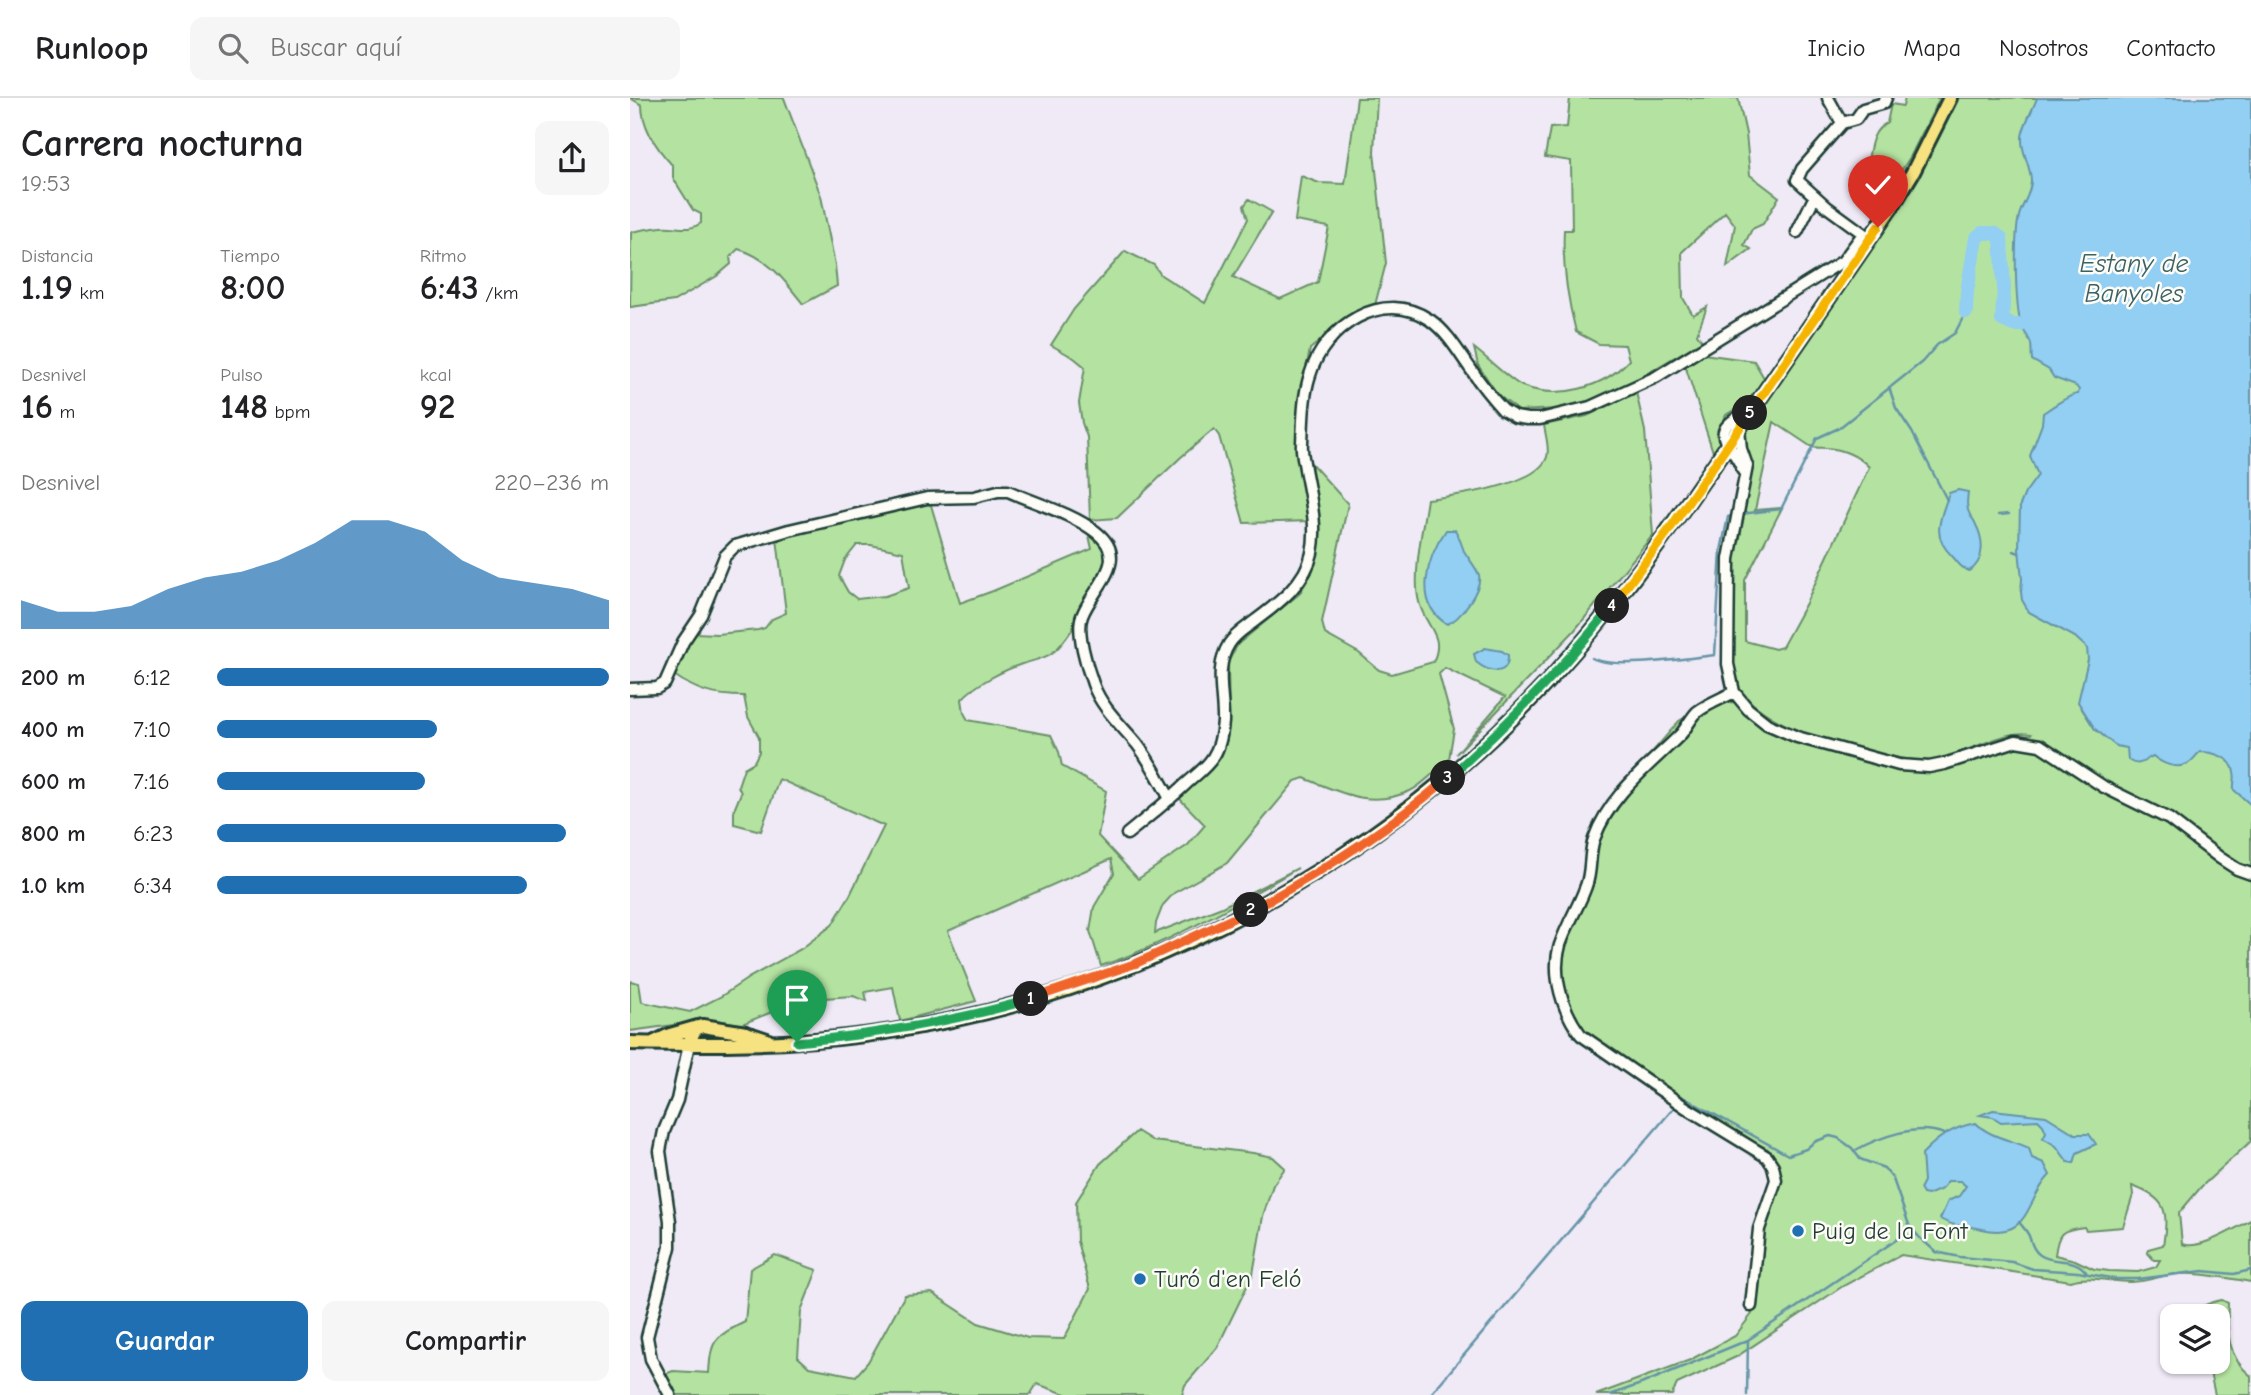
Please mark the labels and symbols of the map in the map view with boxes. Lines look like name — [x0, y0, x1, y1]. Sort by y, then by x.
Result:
pin — [1848, 155, 1908, 227]
water label: Estany de Banyoles — [2079, 249, 2189, 309]
pin: 5 — [1732, 396, 1768, 430]
pin: 4 — [1594, 588, 1630, 624]
pin: 3 — [1430, 760, 1466, 796]
pin: 2 — [1234, 892, 1268, 928]
pin — [767, 970, 827, 1042]
pin: 1 — [1014, 982, 1048, 1016]
place label: Puig de la Font — [1812, 1217, 1969, 1245]
marker: Puig de la Font — [1790, 1223, 1806, 1239]
place label: Turó d'en Feló — [1154, 1265, 1302, 1293]
marker: Turó d'en Feló — [1132, 1271, 1148, 1287]

